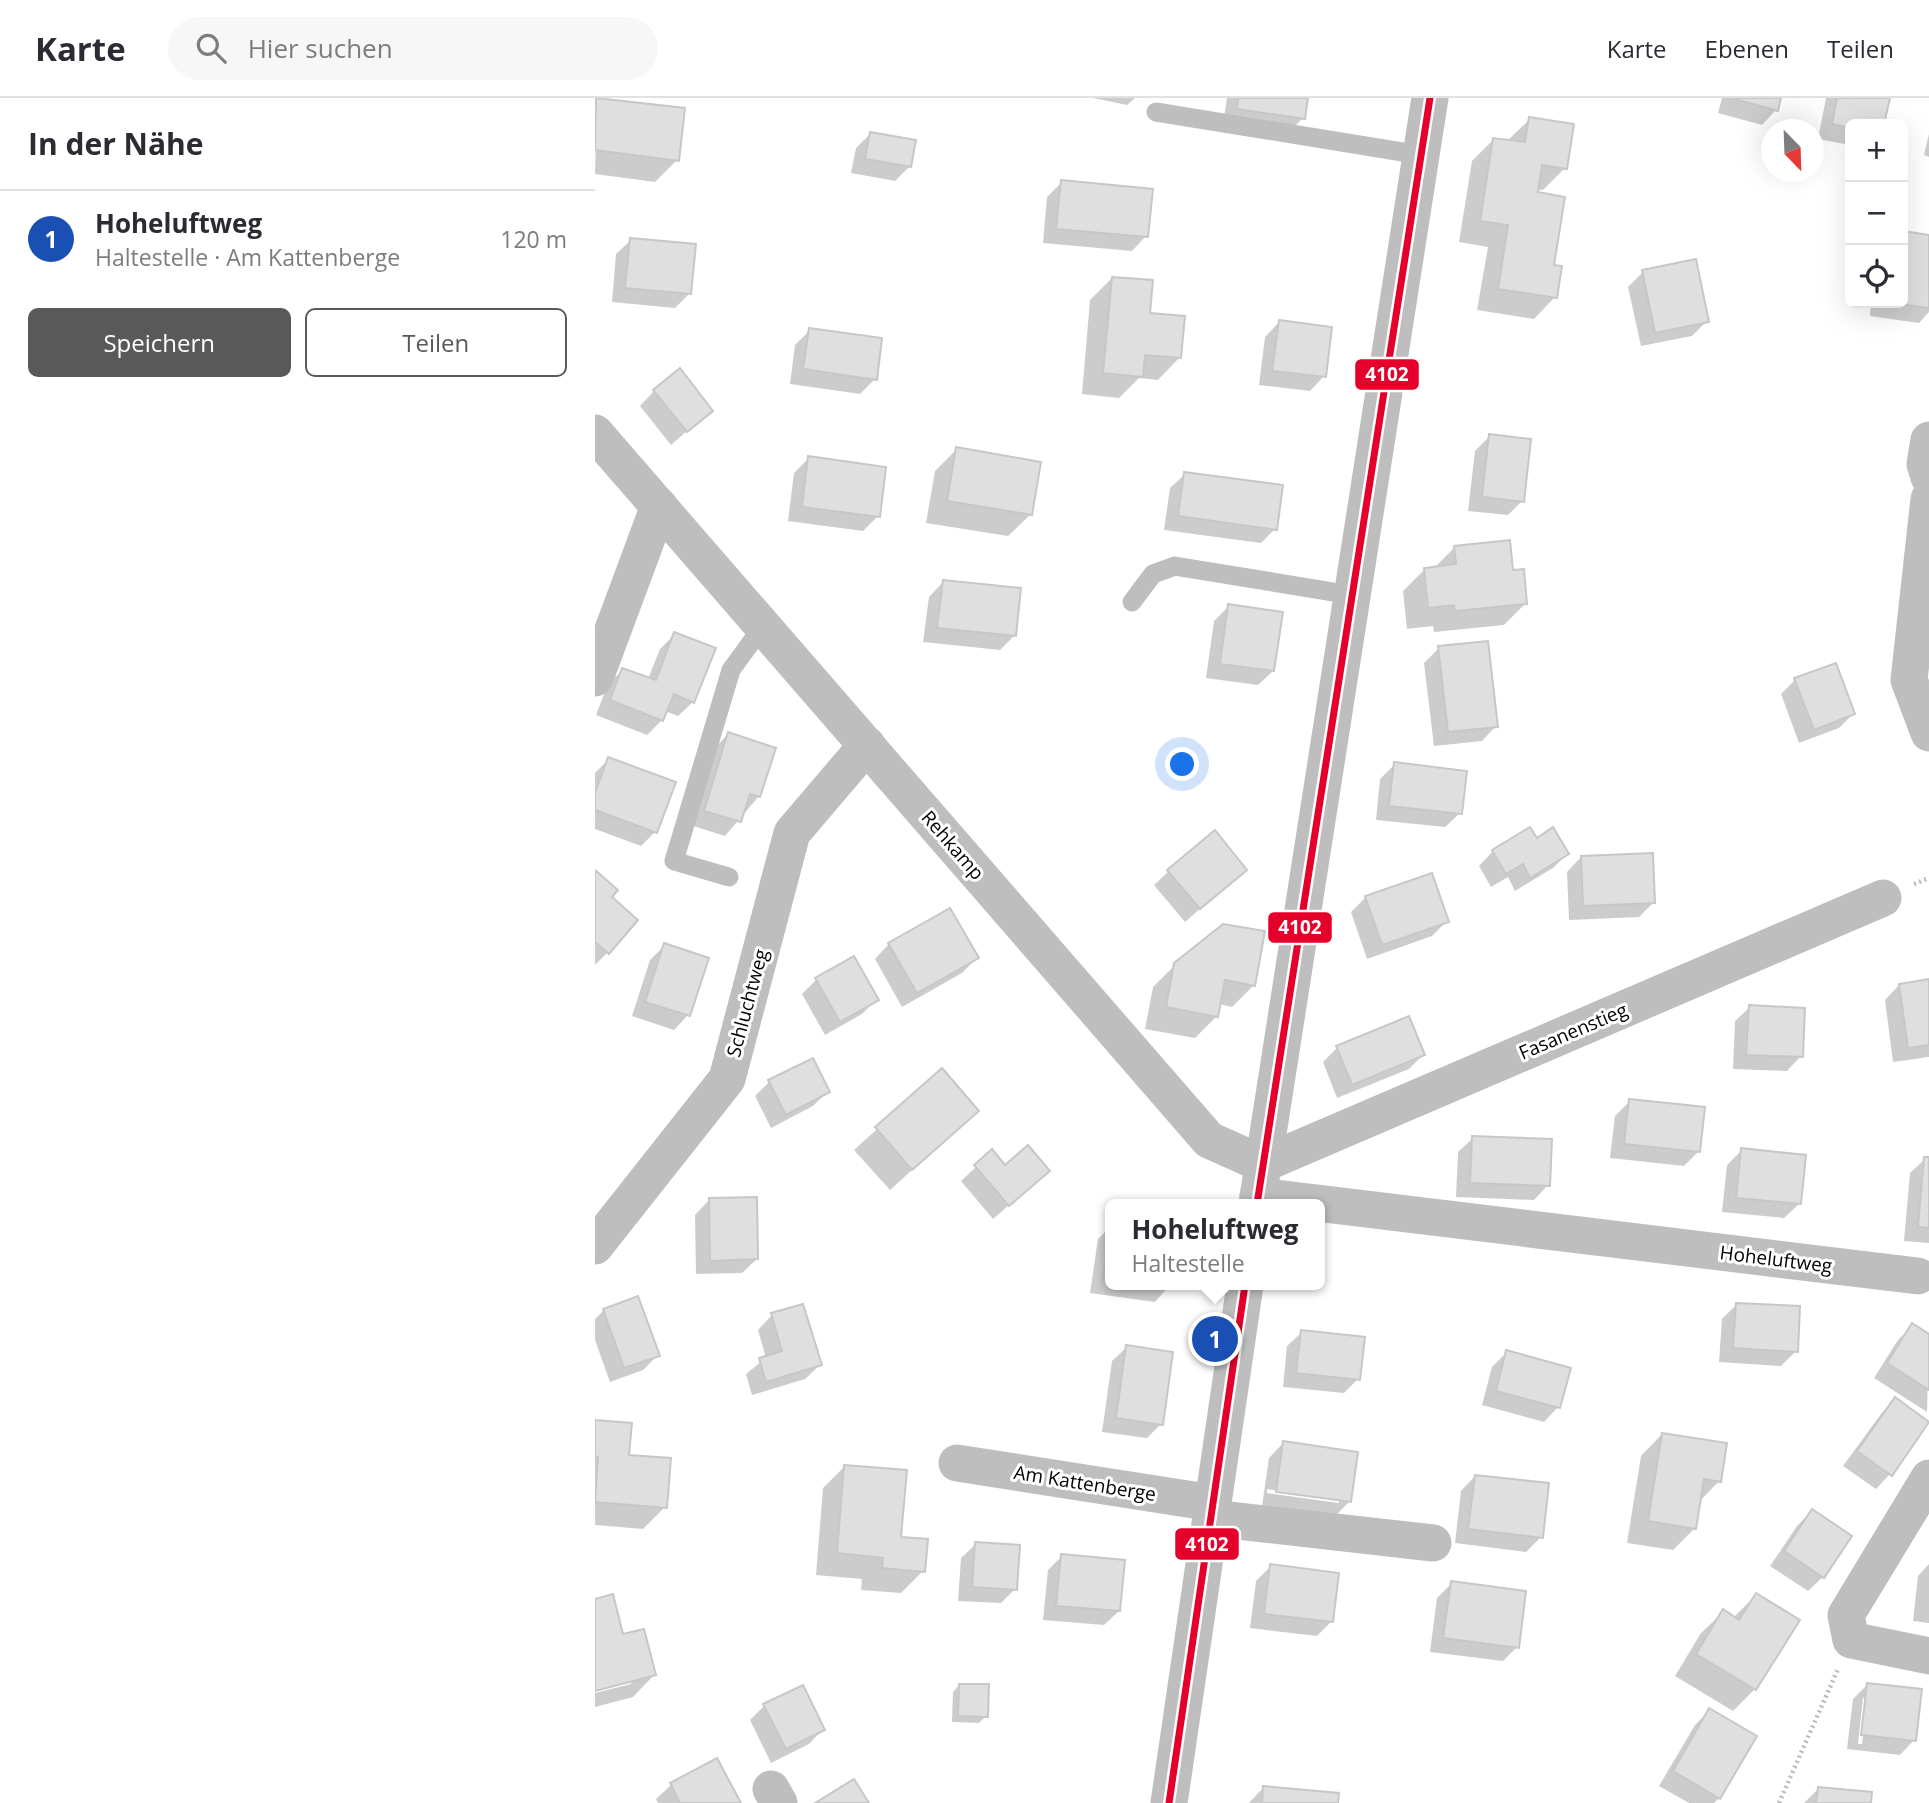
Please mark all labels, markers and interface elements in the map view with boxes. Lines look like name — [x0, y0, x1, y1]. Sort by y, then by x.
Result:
search box — [168, 17, 658, 80]
text: Karte — [35, 26, 126, 71]
icon: search — [192, 29, 230, 67]
text: Hier suchen — [248, 30, 393, 66]
text: Karte — [1607, 32, 1667, 65]
text: Ebenen — [1705, 32, 1789, 65]
text: Teilen — [1827, 32, 1894, 65]
north arrow — [1761, 119, 1824, 182]
map controls — [1845, 119, 1908, 308]
button: + — [1845, 119, 1908, 182]
text: In der Nähe — [28, 123, 204, 164]
button: − — [1845, 182, 1908, 245]
text: Hoheluftweg — [95, 205, 262, 241]
text: 1 — [44, 223, 58, 255]
text: 120 m — [500, 223, 567, 255]
text: Haltestelle · Am Kattenberge — [95, 241, 400, 273]
button: locate — [1845, 245, 1908, 308]
button: Speichern — [28, 308, 291, 377]
button: Teilen — [305, 308, 567, 377]
line badge: 4102 — [1354, 358, 1420, 391]
text: 4102 — [1365, 361, 1409, 387]
your location — [1165, 747, 1199, 781]
street label: Rehkamp — [916, 805, 990, 885]
line badge: 4102 — [1267, 911, 1333, 944]
text: 4102 — [1278, 914, 1322, 940]
street label: Schluchtweg — [720, 946, 774, 1060]
street label: Fasanenstieg — [1515, 996, 1631, 1066]
popup — [1105, 1199, 1325, 1290]
text: Hoheluftweg — [1131, 1211, 1299, 1247]
street label: Hoheluftweg — [1718, 1239, 1834, 1279]
text: Haltestelle — [1131, 1247, 1245, 1279]
pin: 1 — [1192, 1313, 1238, 1365]
street label: Am Kattenberge — [1012, 1459, 1158, 1507]
line badge: 4102 — [1174, 1527, 1240, 1561]
text: 4102 — [1185, 1531, 1229, 1557]

